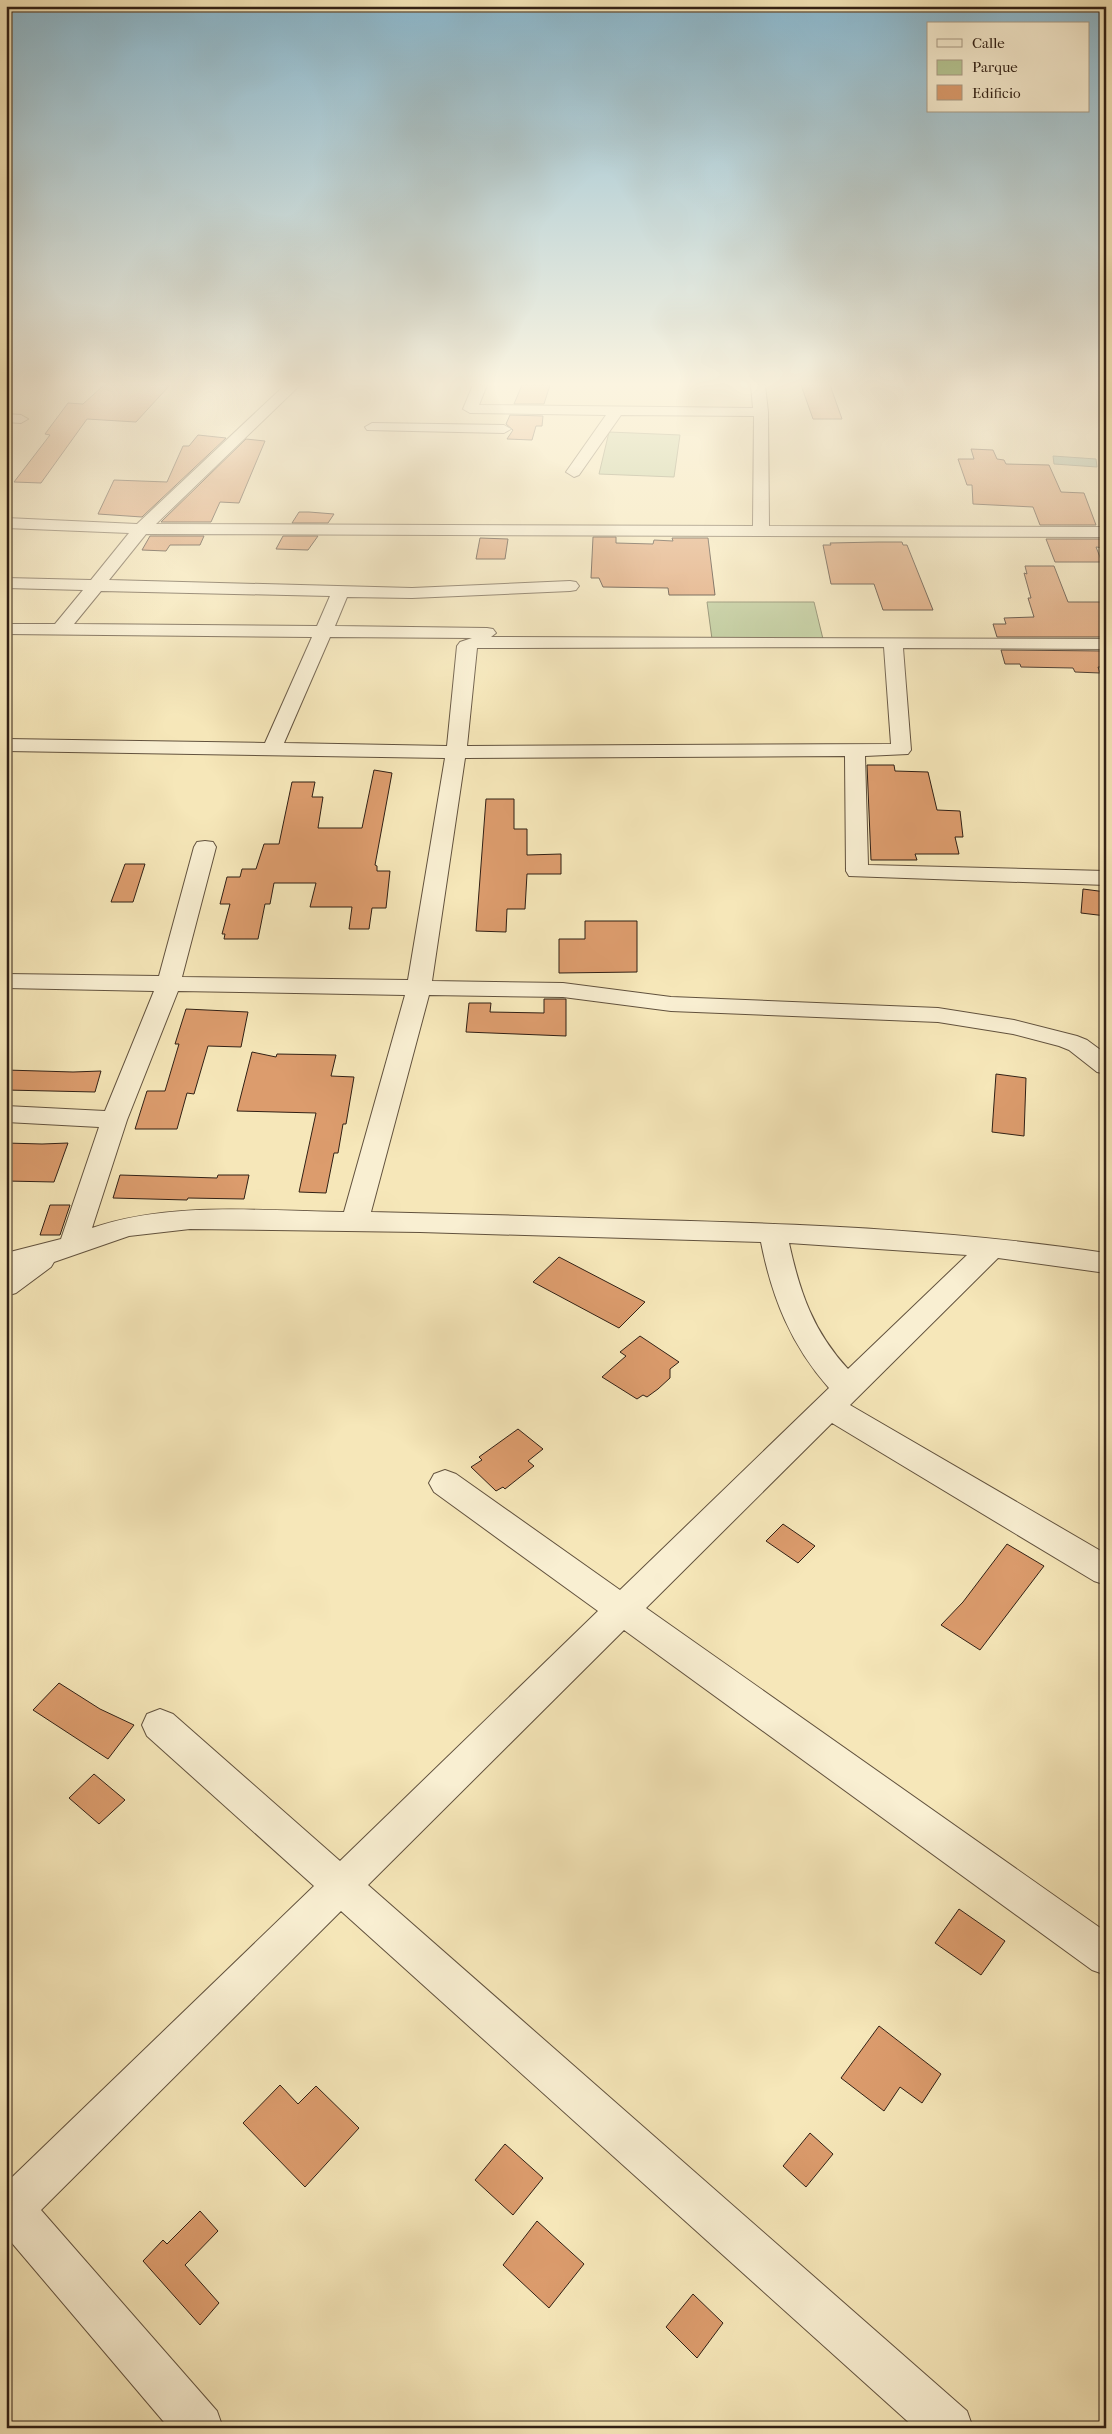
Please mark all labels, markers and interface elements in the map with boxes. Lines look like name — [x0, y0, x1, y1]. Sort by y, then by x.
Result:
legend — [927, 22, 1090, 112]
text: Calle — [972, 34, 1005, 52]
text: Parque — [972, 58, 1018, 76]
text: Edificio — [972, 84, 1021, 102]

